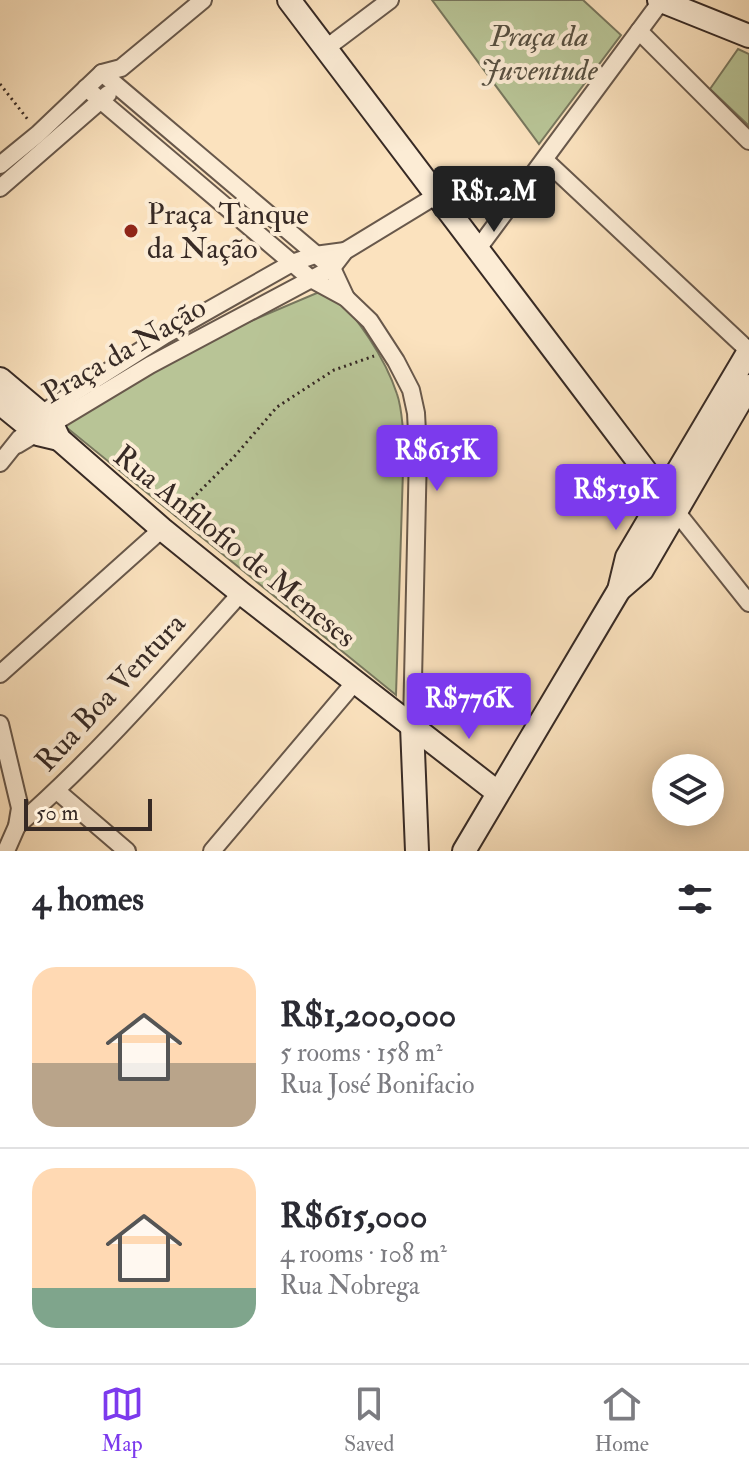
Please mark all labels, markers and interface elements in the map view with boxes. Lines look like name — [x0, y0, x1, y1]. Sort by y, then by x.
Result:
park label: Praça da Juventude — [480, 18, 599, 89]
pin: R$1.2M — [429, 166, 559, 234]
text: R$1.2M — [451, 176, 537, 208]
place label: Praça Tanque da Nação — [147, 196, 309, 267]
marker: Praça Tanque da Nação — [122, 222, 140, 240]
street label: Praça da Nação — [36, 289, 212, 412]
pin: R$615K — [372, 425, 502, 493]
text: R$615K — [394, 435, 480, 467]
street label: Rua Anfilofio de Meneses — [106, 437, 363, 656]
pin: R$519K — [551, 464, 681, 532]
text: R$519K — [573, 474, 659, 506]
street label: Rua Boa Ventura — [27, 605, 194, 779]
pin: R$776K — [404, 673, 534, 741]
text: R$776K — [425, 683, 513, 715]
map controls — [652, 754, 724, 826]
button: layers — [652, 754, 724, 826]
scale bar — [24, 795, 152, 831]
text: 50 m — [36, 799, 78, 827]
icon: filters — [673, 877, 717, 921]
text: 4 homes — [32, 878, 144, 921]
text: R$1,200,000 — [280, 994, 456, 1037]
icon: home — [96, 999, 192, 1095]
text: 5 rooms · 158 m² — [280, 1037, 442, 1069]
text: Rua José Bonifacio — [280, 1069, 475, 1101]
text: R$615,000 — [280, 1195, 427, 1238]
icon: home — [96, 1200, 192, 1296]
text: 4 rooms · 108 m² — [280, 1238, 447, 1270]
text: Rua Nobrega — [280, 1270, 420, 1302]
tab: Map — [100, 1382, 144, 1458]
tab: Saved — [344, 1382, 394, 1458]
tab: Home — [594, 1382, 649, 1458]

